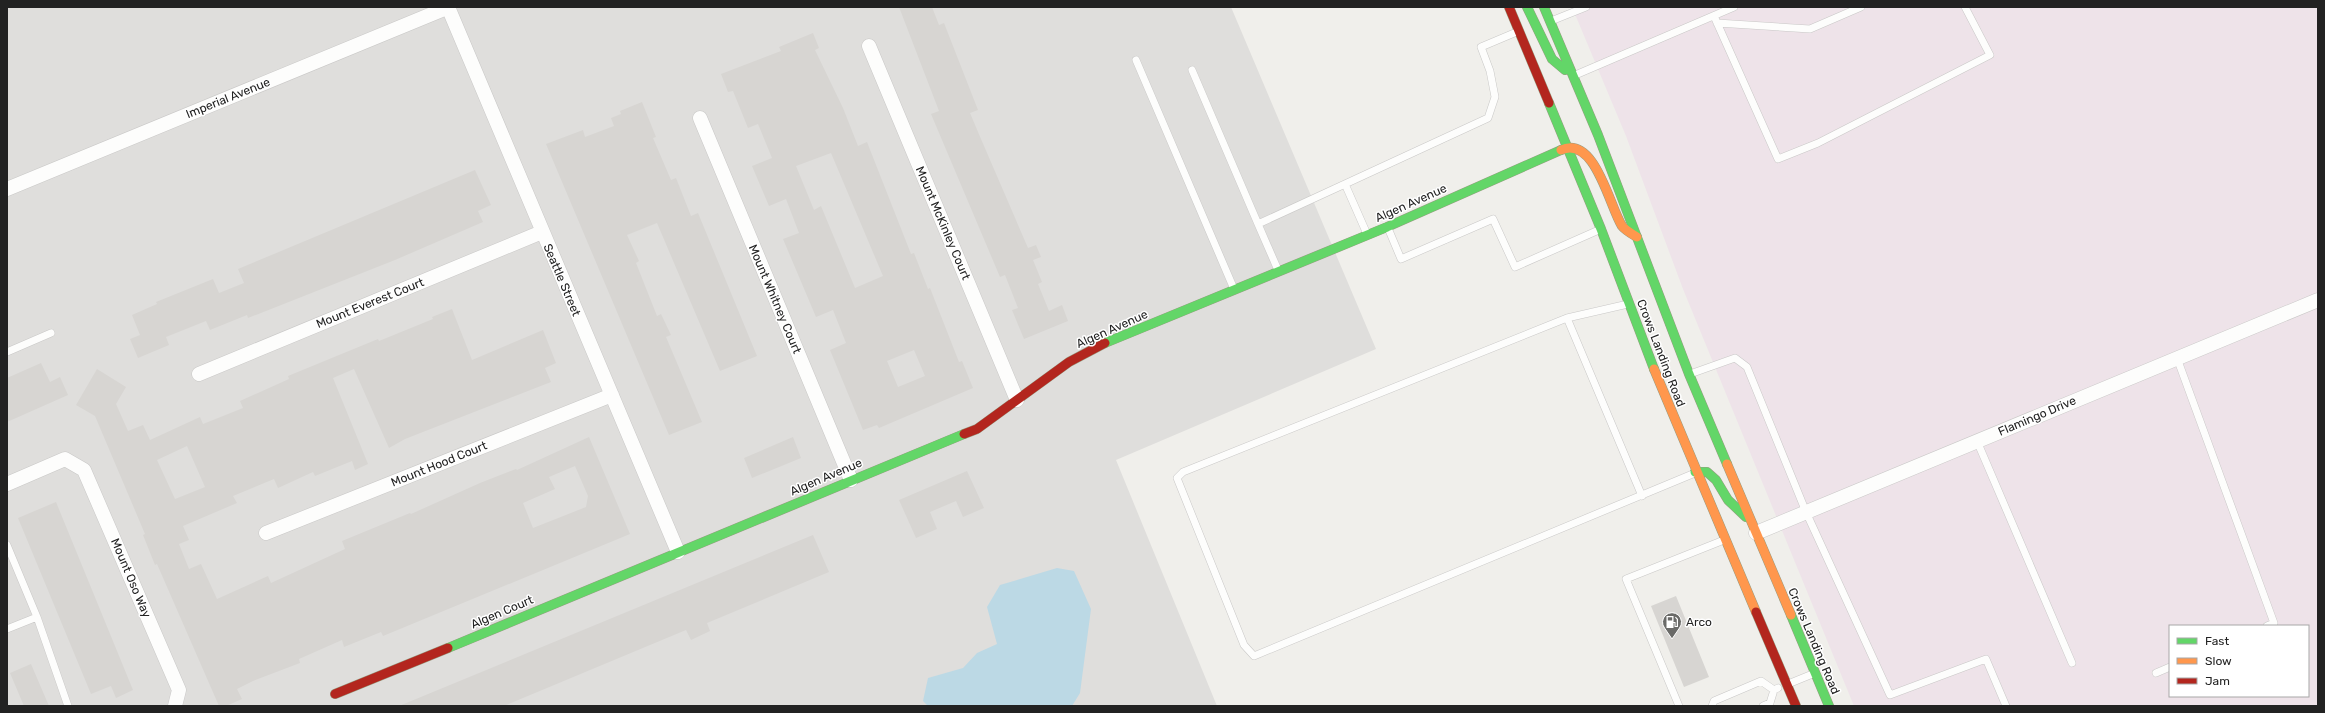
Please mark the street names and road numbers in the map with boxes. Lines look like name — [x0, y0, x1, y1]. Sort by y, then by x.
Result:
street label: Imperial Avenue — [184, 75, 272, 121]
street label: Mount McKinley Court — [913, 164, 973, 282]
street label: Algen Avenue — [1373, 181, 1449, 225]
street label: Seattle Street — [540, 242, 584, 319]
street label: Mount Whitney Court — [746, 242, 804, 356]
street label: Mount Everest Court — [314, 275, 426, 331]
street label: Crows Landing Road — [1634, 297, 1688, 409]
street label: Algen Avenue — [1074, 307, 1150, 351]
street label: Flamingo Drive — [1996, 393, 2078, 439]
street label: Mount Hood Court — [389, 438, 489, 490]
street label: Algen Avenue — [788, 455, 864, 498]
street label: Mount Oso Way — [108, 536, 154, 620]
street label: Crows Landing Road — [1785, 586, 1843, 696]
street label: Algen Court — [469, 592, 536, 631]

